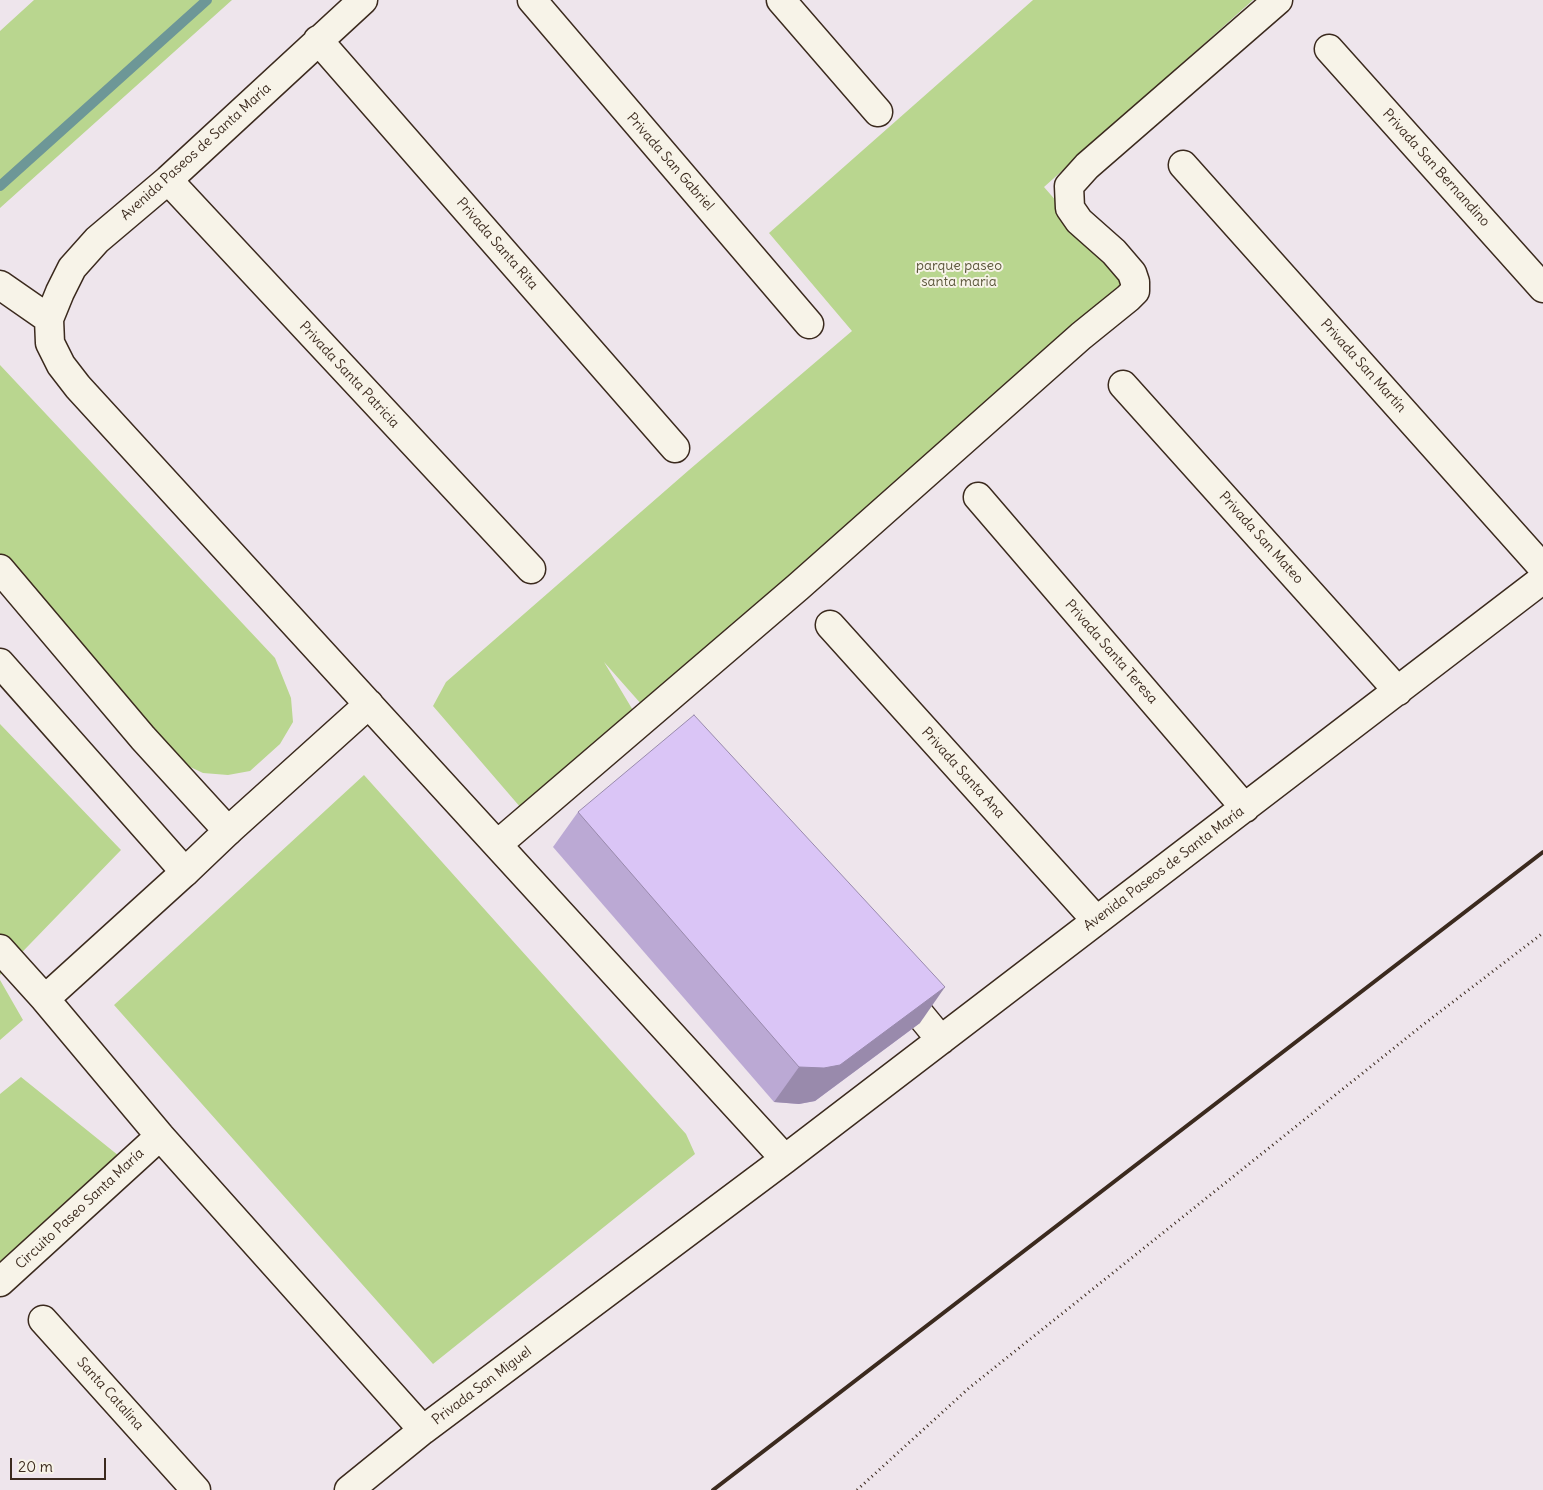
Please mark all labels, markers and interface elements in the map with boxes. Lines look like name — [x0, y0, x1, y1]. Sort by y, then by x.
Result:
street label: Avenida Paseos de Santa María — [117, 80, 275, 224]
street label: Privada San Bernandino — [1379, 106, 1493, 230]
street label: Privada San Gabriel — [623, 110, 717, 214]
street label: Privada Santa Rita — [453, 195, 541, 293]
park label: parque paseo santa maria — [916, 258, 1002, 290]
street label: Privada San Martín — [1317, 316, 1409, 416]
street label: Privada Santa Patricia — [295, 318, 403, 432]
street label: Privada San Mateo — [1215, 489, 1307, 587]
street label: Privada Santa Teresa — [1061, 597, 1161, 707]
street label: Privada Santa Ana — [918, 724, 1008, 822]
street label: Avenida Paseos de Santa María — [1080, 803, 1248, 935]
street label: Circuito Paseo Santa María — [12, 1145, 148, 1273]
street label: Privada San Miguel — [429, 1343, 535, 1429]
street label: Santa Catalina — [73, 1354, 147, 1434]
scale bar — [12, 1448, 109, 1480]
text: 20 m — [18, 1457, 53, 1476]

